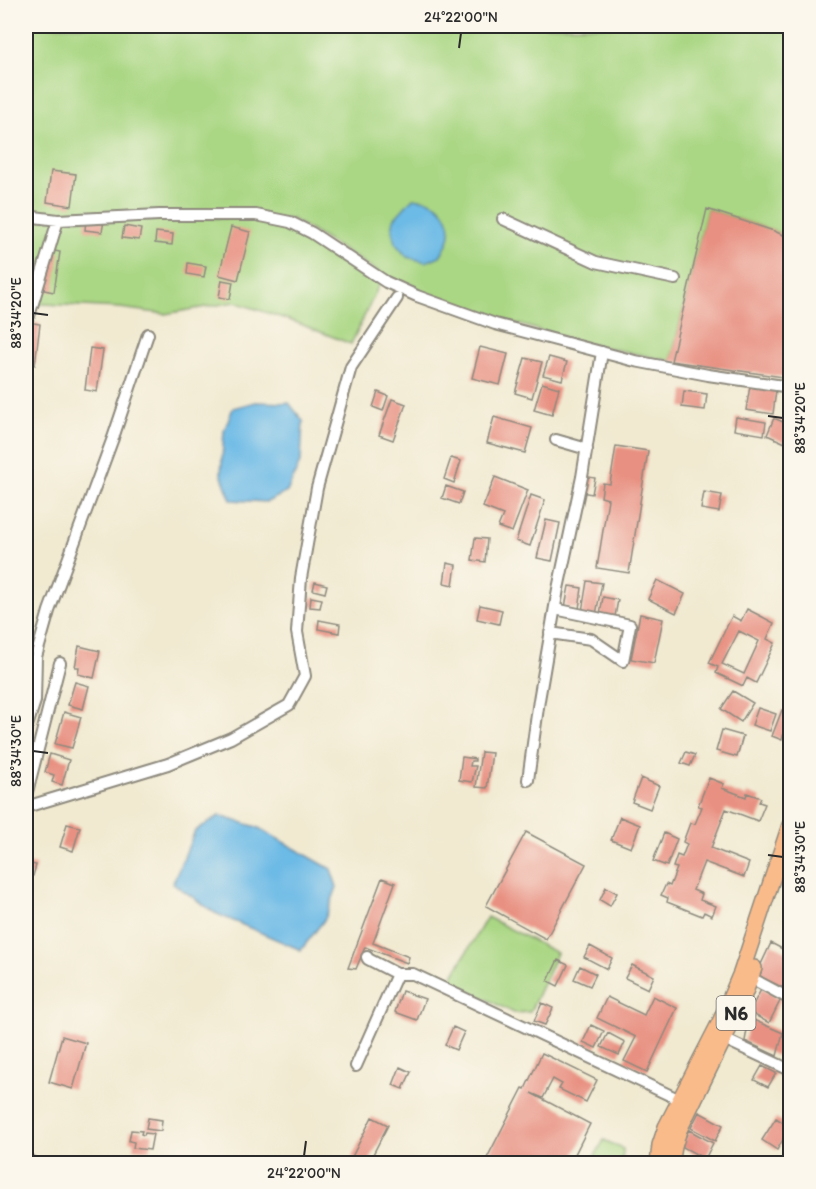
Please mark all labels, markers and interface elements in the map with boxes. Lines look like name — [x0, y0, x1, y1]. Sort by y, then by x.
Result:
text: 24°22'00"N — [424, 8, 498, 26]
text: 88°34'20"E — [7, 277, 25, 349]
text: 88°34'20"E — [791, 382, 809, 454]
text: 88°34'30"E — [7, 715, 25, 787]
text: 88°34'30"E — [791, 821, 809, 893]
road number: N6 — [716, 996, 756, 1030]
text: 24°22'00"N — [267, 1164, 341, 1182]

